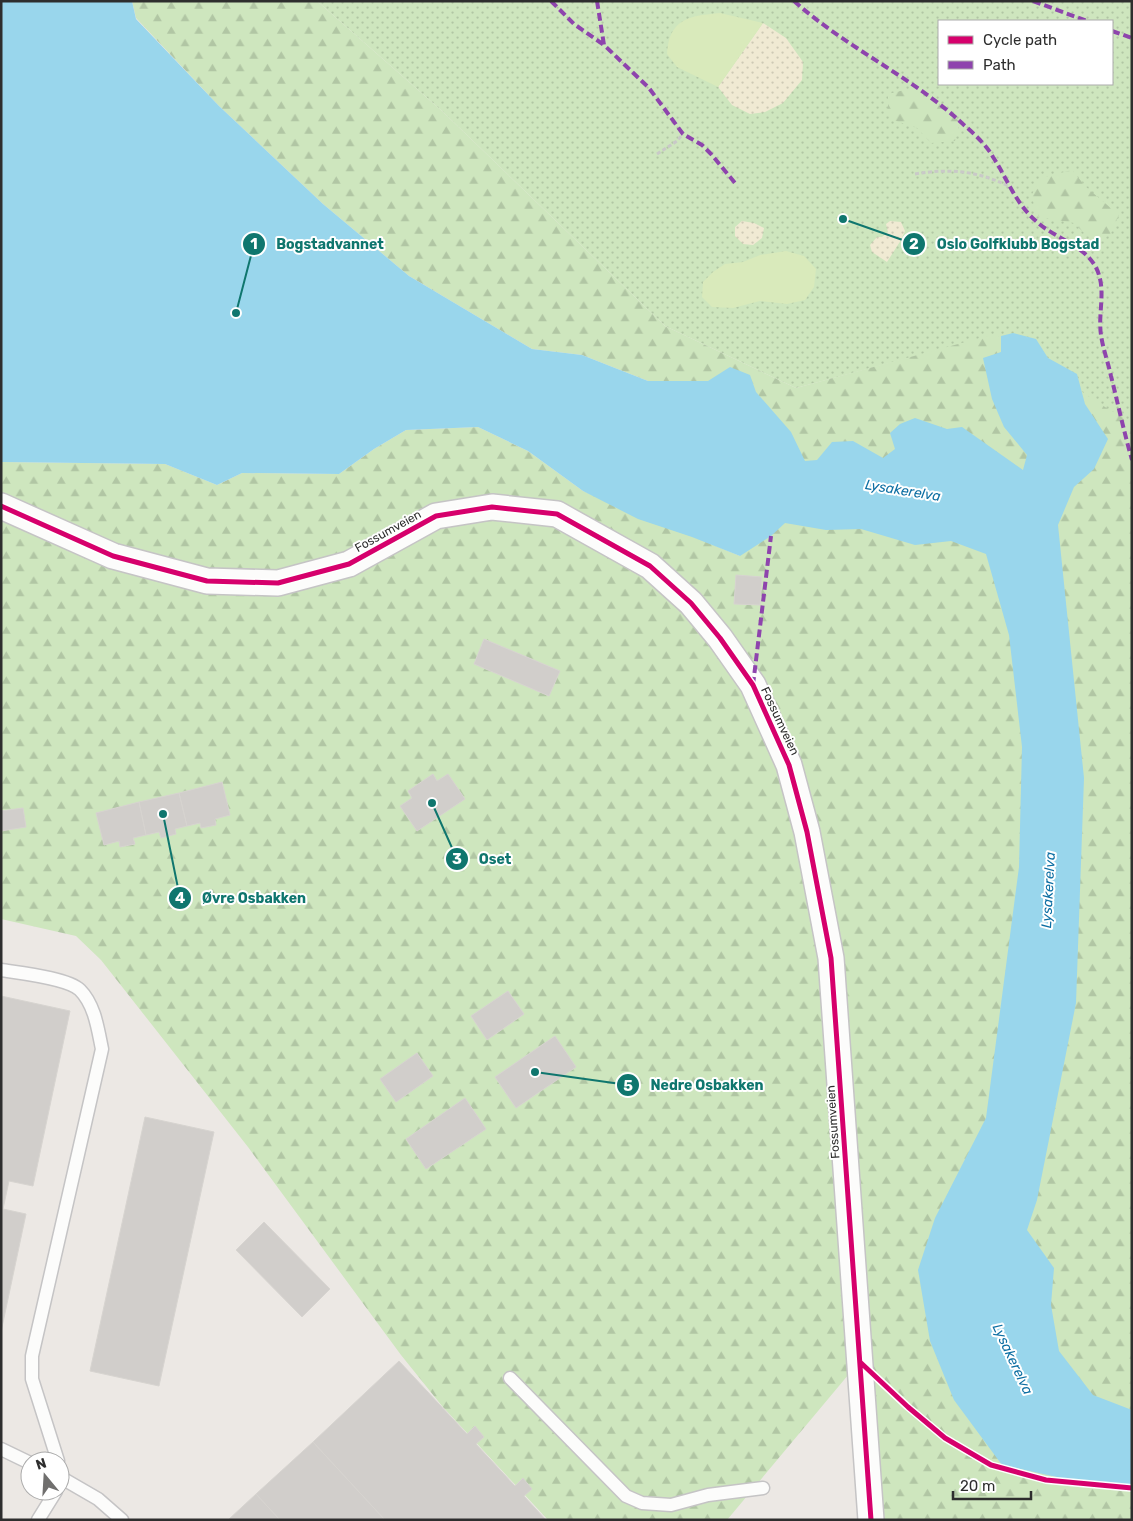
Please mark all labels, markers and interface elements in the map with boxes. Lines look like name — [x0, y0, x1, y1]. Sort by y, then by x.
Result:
legend — [938, 20, 1113, 85]
text: Cycle path — [983, 31, 1057, 49]
text: Path — [983, 56, 1016, 74]
callout: Bogstadvannet — [241, 229, 394, 258]
callout: Oslo Golfklubb Bogstad — [902, 229, 1109, 258]
text: 1 — [250, 235, 258, 253]
text: 2 — [909, 235, 919, 253]
text: Bogstadvannet — [276, 236, 384, 253]
text: Oslo Golfklubb Bogstad — [937, 236, 1099, 253]
water label: Lysakerelva — [864, 476, 942, 505]
street label: Fossumveien — [352, 507, 424, 555]
street label: Fossumveien — [758, 685, 802, 757]
callout: Oset — [444, 844, 522, 873]
text: 3 — [452, 850, 462, 868]
text: Oset — [479, 851, 512, 868]
water label: Lysakerelva — [1038, 851, 1059, 929]
callout: Øvre Osbakken — [167, 883, 316, 912]
text: 4 — [175, 889, 185, 907]
text: Øvre Osbakken — [202, 890, 306, 907]
callout: Nedre Osbakken — [616, 1071, 774, 1100]
text: 5 — [623, 1077, 633, 1095]
text: Nedre Osbakken — [651, 1077, 764, 1094]
street label: Fossumveien — [823, 1085, 843, 1159]
water label: Lysakerelva — [989, 1321, 1036, 1397]
north arrow — [20, 1451, 70, 1501]
text: N — [34, 1454, 49, 1474]
scale bar — [953, 1468, 1030, 1500]
text: 20 m — [960, 1477, 995, 1495]

